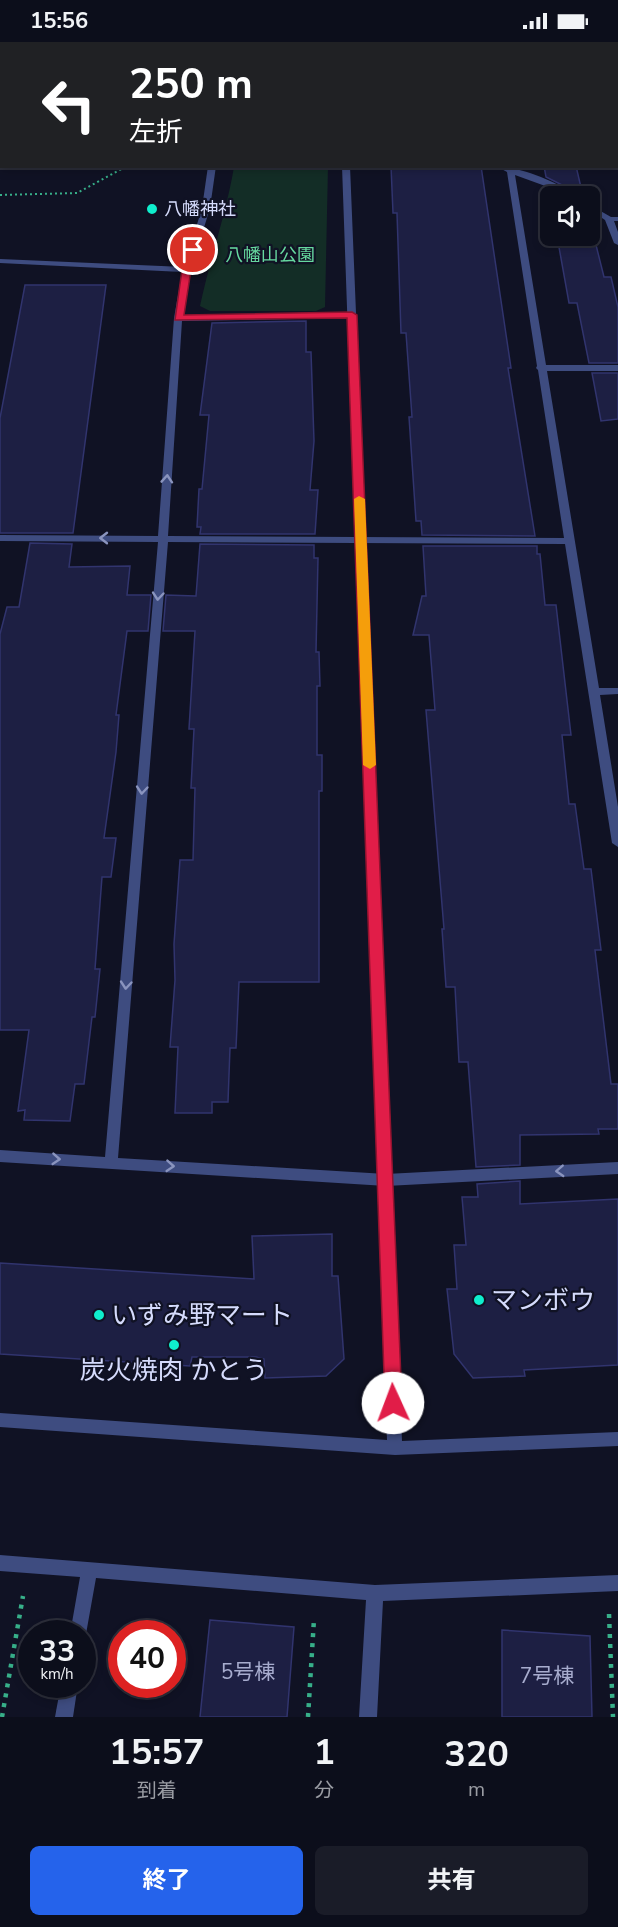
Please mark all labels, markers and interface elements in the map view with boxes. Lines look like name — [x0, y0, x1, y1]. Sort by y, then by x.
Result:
text: 15:56 — [30, 6, 88, 36]
text: 250 m — [129, 56, 253, 113]
icon: left — [30, 66, 108, 144]
text: 左折 — [129, 114, 183, 151]
map controls — [540, 186, 600, 246]
button: sound — [540, 186, 600, 246]
place label: 八幡神社 — [164, 197, 236, 221]
marker: 八幡神社 — [145, 202, 159, 216]
pin — [167, 224, 218, 275]
icon: arrive — [176, 233, 209, 266]
park label: 八幡山公園 — [225, 243, 315, 267]
one-way arrow — [160, 475, 173, 484]
one-way arrow — [100, 532, 109, 544]
one-way arrow — [152, 592, 165, 601]
one-way arrow — [136, 786, 149, 795]
one-way arrow — [120, 980, 133, 989]
one-way arrow — [51, 1152, 60, 1165]
one-way arrow — [165, 1159, 174, 1172]
one-way arrow — [555, 1165, 564, 1178]
place label: マンボウ — [491, 1283, 595, 1318]
marker: マンボウ — [472, 1293, 486, 1307]
place label: いずみ野マート — [111, 1298, 293, 1333]
marker: いずみ野マート — [92, 1308, 106, 1322]
marker: 炭火焼肉 かとう — [167, 1338, 181, 1352]
place label: 炭火焼肉 かとう — [80, 1353, 268, 1388]
position arrow — [361, 1371, 425, 1435]
speed limit sign: 40 — [108, 1620, 186, 1698]
text: 33 — [39, 1631, 75, 1672]
house number: 5号棟 — [221, 1658, 275, 1686]
house number: 7号棟 — [520, 1662, 574, 1690]
text: km/h — [40, 1664, 74, 1684]
text: 15:57 — [109, 1728, 204, 1777]
text: 1 — [313, 1728, 335, 1777]
text: 320 — [444, 1730, 509, 1779]
text: m — [468, 1776, 485, 1803]
text: 到着 — [137, 1777, 177, 1804]
text: 分 — [314, 1777, 334, 1804]
button: 終了 — [30, 1846, 303, 1915]
button: 共有 — [315, 1846, 588, 1915]

